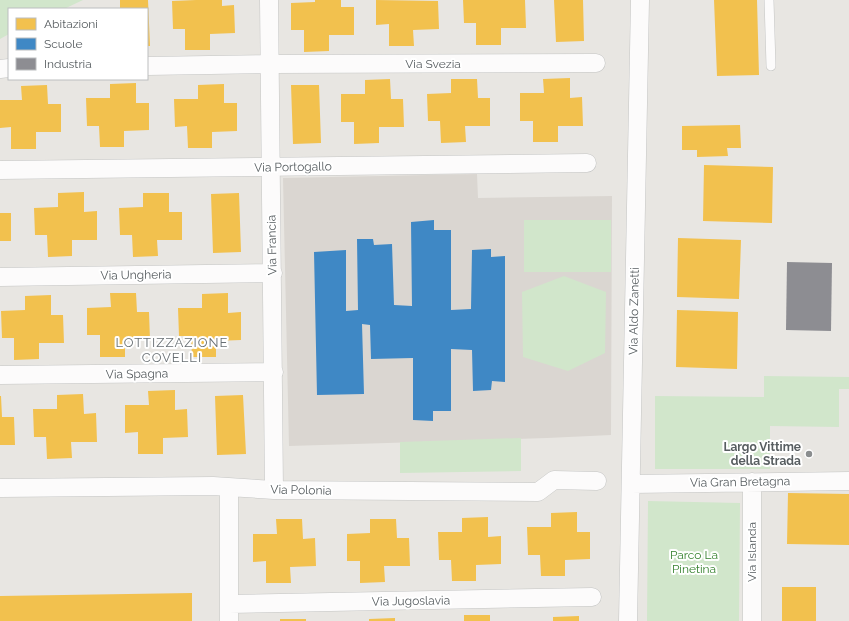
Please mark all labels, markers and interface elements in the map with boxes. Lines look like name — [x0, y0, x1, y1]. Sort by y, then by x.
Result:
legend — [8, 8, 148, 80]
text: Abitazioni — [44, 17, 98, 31]
text: Scuole — [44, 37, 82, 51]
text: Industria — [44, 57, 92, 71]
street label: Via Svezia — [405, 57, 461, 71]
street label: Via Portogallo — [254, 159, 332, 175]
street label: Via Francia — [264, 215, 280, 275]
street label: Via Ungheria — [100, 267, 172, 283]
street label: Via Aldo Zanetti — [626, 267, 642, 355]
district label: LOTTIZZAZIONE COVELLI — [116, 335, 228, 365]
street label: Via Spagna — [106, 366, 168, 382]
place label: Largo Vittime della Strada — [723, 440, 801, 468]
marker: Largo Vittime della Strada — [804, 449, 814, 459]
street label: Via Gran Bretagna — [690, 474, 790, 490]
street label: Via Polonia — [270, 482, 332, 498]
street label: Via Islanda — [745, 522, 759, 582]
park label: Parco La Pinetina — [670, 548, 718, 576]
street label: Via Jugoslavia — [372, 593, 450, 609]

